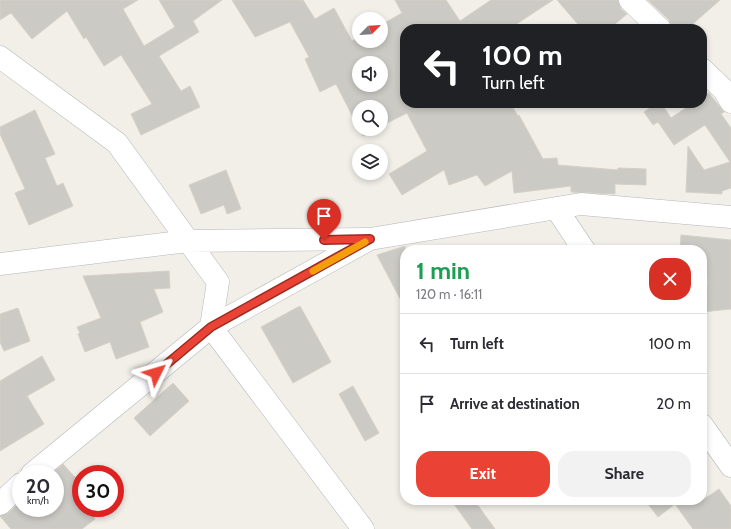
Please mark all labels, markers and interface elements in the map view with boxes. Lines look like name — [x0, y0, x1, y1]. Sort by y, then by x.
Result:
north arrow — [352, 12, 388, 48]
map controls — [352, 12, 388, 180]
text: 100 m — [482, 38, 563, 72]
icon: left — [416, 40, 468, 92]
button: sound — [352, 56, 388, 92]
text: Turn left — [482, 72, 545, 94]
button: search — [352, 100, 388, 136]
button: layers — [352, 144, 388, 180]
pin — [307, 199, 341, 240]
icon: arrive — [313, 205, 335, 227]
text: 1 min — [416, 256, 470, 285]
button: close — [649, 258, 691, 300]
text: 120 m · 16:11 — [416, 286, 482, 302]
icon: left — [416, 333, 438, 355]
text: Turn left — [450, 335, 504, 353]
text: 100 m — [649, 335, 691, 353]
position arrow — [135, 352, 177, 394]
icon: arrive — [416, 393, 438, 415]
text: Arrive at destination — [450, 395, 580, 413]
text: 20 m — [656, 395, 691, 413]
button: Exit — [416, 451, 550, 497]
button: Share — [558, 451, 691, 497]
speed limit sign: 30 — [72, 465, 124, 517]
text: 20 — [26, 474, 50, 498]
text: km/h — [27, 494, 49, 507]

